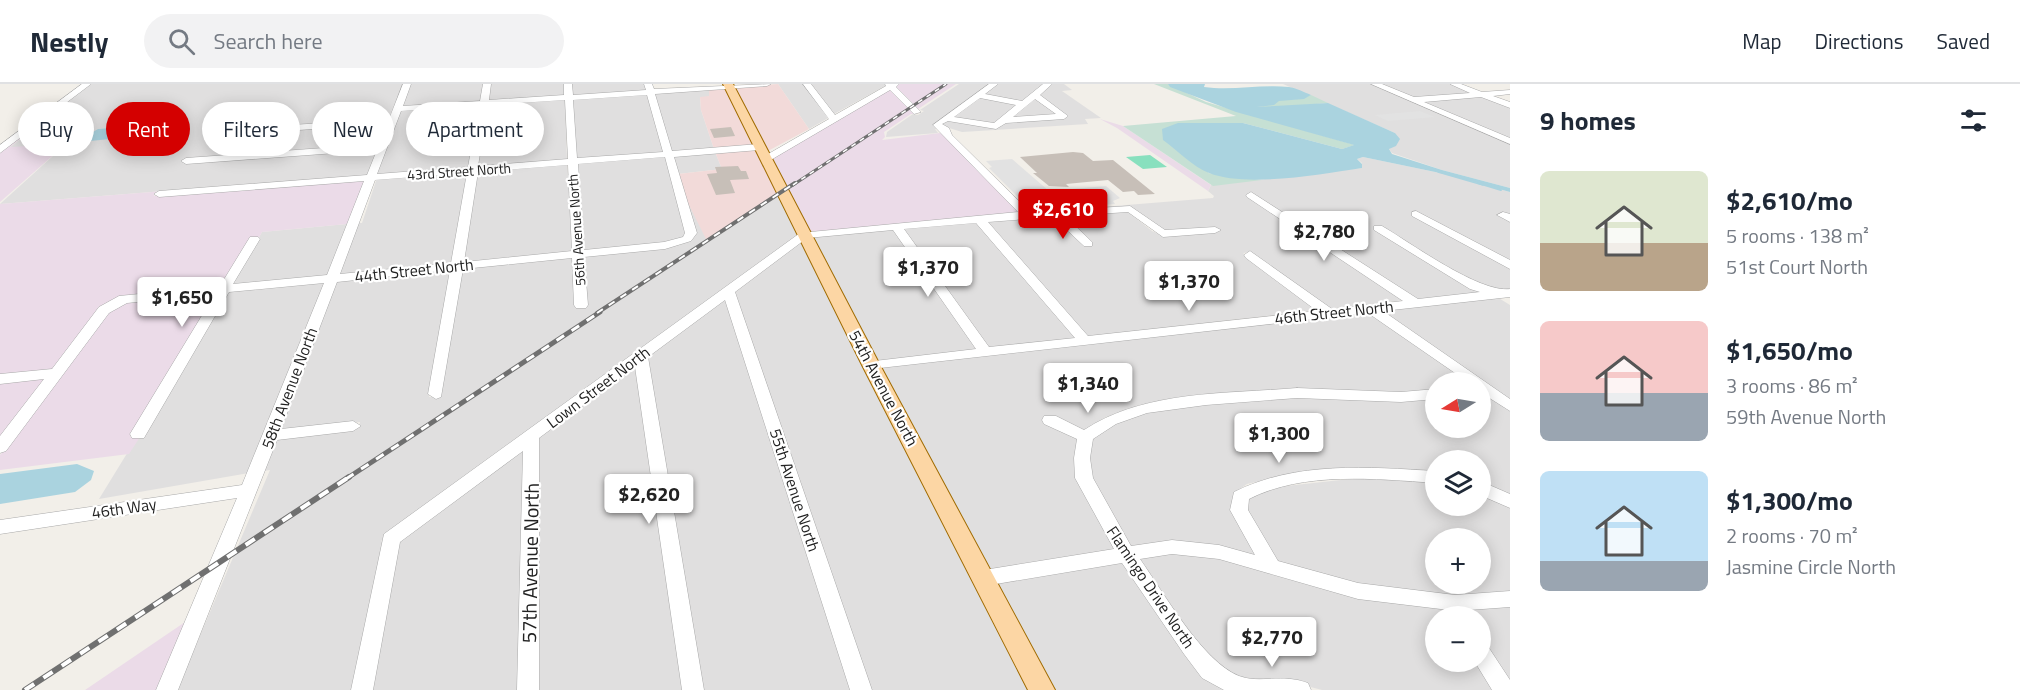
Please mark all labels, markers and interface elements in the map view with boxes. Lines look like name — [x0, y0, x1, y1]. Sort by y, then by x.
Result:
search box — [144, 14, 564, 68]
text: Nestly — [30, 20, 108, 63]
text: Search here — [213, 24, 323, 58]
icon: search — [165, 25, 198, 58]
text: Map — [1742, 25, 1782, 57]
text: Directions — [1815, 25, 1904, 57]
text: Saved — [1937, 25, 1990, 57]
text: 9 homes — [1540, 101, 1636, 140]
chip: Buy — [18, 102, 94, 156]
chip: Rent — [106, 102, 190, 156]
chip: Filters — [202, 102, 300, 156]
chip: New — [312, 102, 394, 156]
chip: Apartment — [406, 102, 544, 156]
icon: filters — [1957, 104, 1990, 137]
street label: 43rd Street North — [406, 157, 512, 185]
street label: 56th Avenue North — [562, 173, 590, 287]
text: $2,610/mo — [1726, 181, 1853, 220]
pin: $2,610 — [1014, 189, 1112, 240]
text: $2,610 — [1032, 193, 1094, 224]
icon: home — [1588, 195, 1660, 267]
pin: $2,780 — [1275, 211, 1373, 262]
text: $2,780 — [1293, 215, 1355, 246]
text: 5 rooms · 138 m² — [1726, 220, 1869, 251]
pin: $1,370 — [879, 247, 977, 298]
text: $1,370 — [897, 251, 959, 282]
text: 51st Court North — [1726, 251, 1868, 282]
street label: 44th Street North — [353, 252, 475, 288]
pin: $1,370 — [1140, 261, 1238, 312]
text: $1,370 — [1158, 265, 1220, 296]
pin: $1,650 — [133, 277, 231, 328]
text: $1,650 — [151, 281, 213, 312]
street label: 46th Street North — [1273, 294, 1395, 330]
street label: 58th Avenue North — [255, 324, 323, 452]
street label: 54th Avenue North — [843, 326, 925, 450]
text: $1,650/mo — [1726, 331, 1853, 370]
street label: Lown Street North — [541, 340, 655, 434]
icon: home — [1588, 345, 1660, 417]
pin: $1,340 — [1039, 363, 1137, 414]
text: $1,340 — [1057, 367, 1119, 398]
text: 3 rooms · 86 m² — [1726, 370, 1858, 401]
north arrow — [1425, 372, 1491, 438]
map controls — [1425, 372, 1491, 672]
text: 59th Avenue North — [1726, 401, 1886, 432]
pin: $1,300 — [1230, 413, 1328, 464]
text: $1,300 — [1248, 417, 1310, 448]
street label: 55th Avenue North — [764, 425, 826, 555]
button: layers — [1425, 450, 1491, 516]
pin: $2,620 — [600, 474, 698, 525]
text: $2,620 — [618, 478, 680, 509]
text: $1,300/mo — [1726, 481, 1853, 520]
street label: 57th Avenue North — [513, 483, 547, 643]
street label: 46th Way — [90, 492, 158, 524]
icon: home — [1588, 495, 1660, 567]
text: 2 rooms · 70 m² — [1726, 520, 1858, 551]
street label: Flamingo Drive North — [1101, 521, 1201, 653]
button: + — [1425, 528, 1491, 594]
text: Jasmine Circle North — [1726, 551, 1896, 582]
button: − — [1425, 606, 1491, 672]
pin: $2,770 — [1223, 617, 1321, 668]
text: $2,770 — [1241, 621, 1303, 652]

